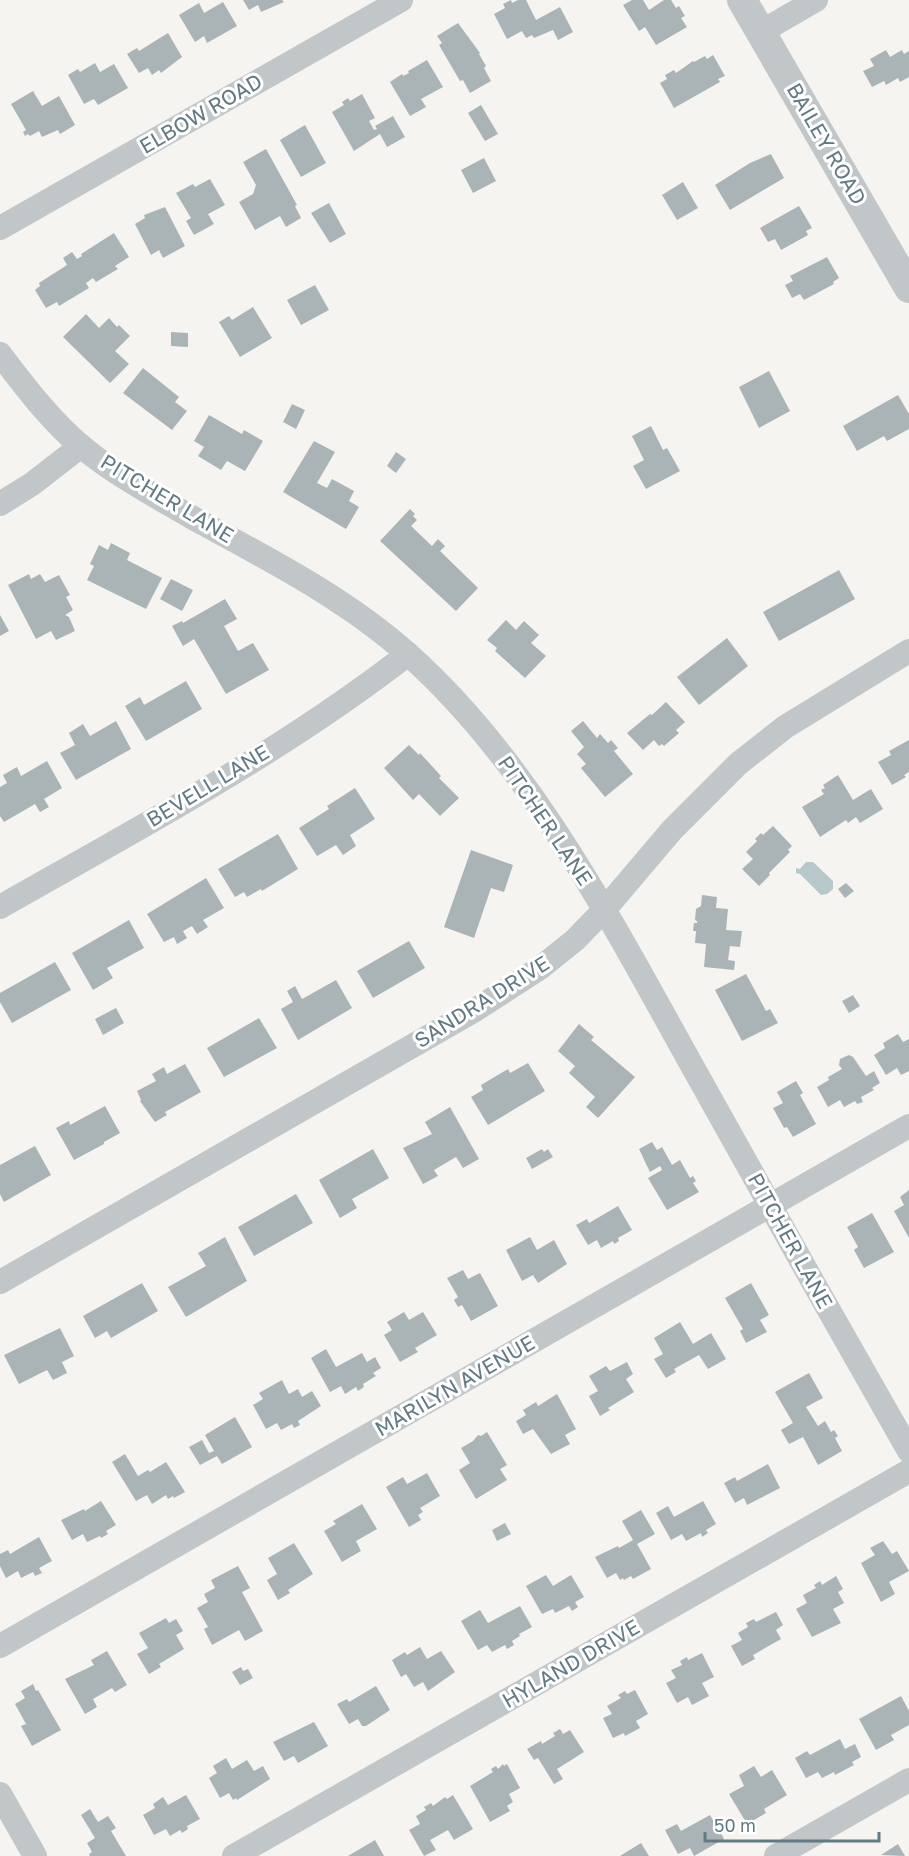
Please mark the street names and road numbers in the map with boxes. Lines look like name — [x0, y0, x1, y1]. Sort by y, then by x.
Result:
street label: ELBOW ROAD — [134, 67, 267, 159]
street label: BAILEY ROAD — [782, 78, 872, 209]
street label: PITCHER LANE — [96, 448, 239, 548]
street label: BEVELL LANE — [141, 738, 274, 832]
street label: PITCHER LANE — [493, 751, 599, 890]
street label: SANDRA DRIVE — [409, 949, 554, 1053]
street label: PITCHER LANE — [743, 1168, 839, 1313]
street label: MARILYN AVENUE — [370, 1329, 539, 1441]
street label: HYLAND DRIVE — [497, 1613, 644, 1713]

